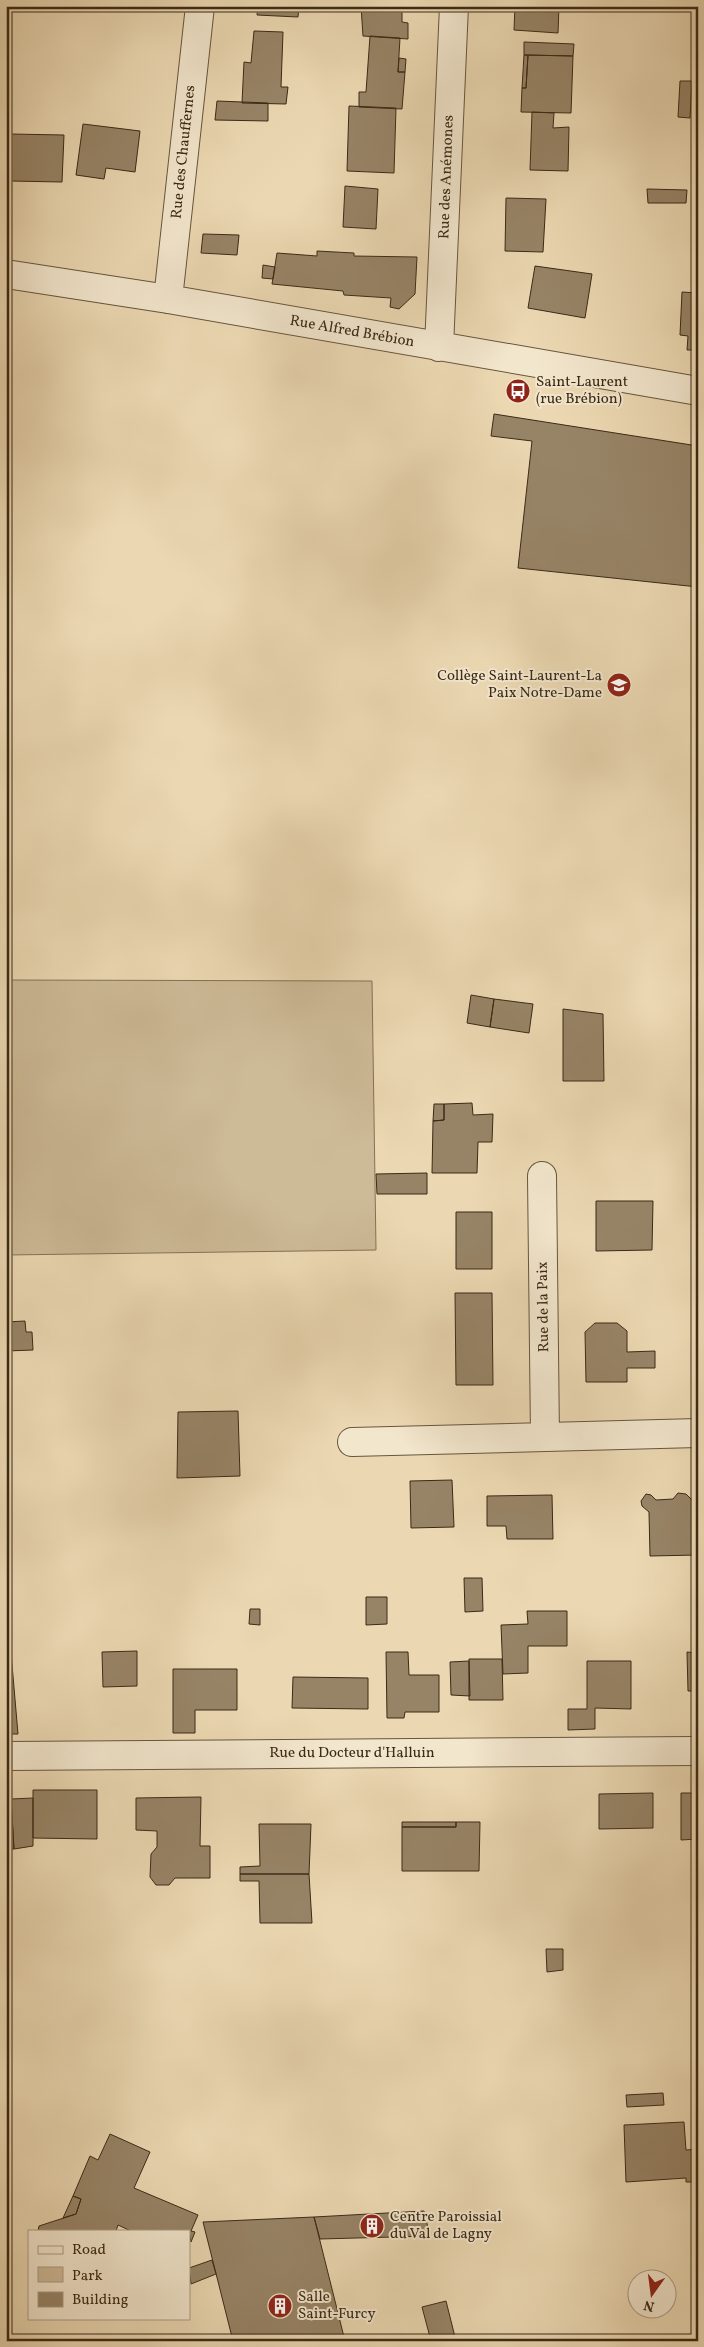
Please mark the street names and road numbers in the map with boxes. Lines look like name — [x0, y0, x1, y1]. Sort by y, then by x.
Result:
street label: Rue des Chauffernes — [167, 84, 201, 220]
street label: Rue des Anémones — [434, 115, 460, 239]
street label: Rue Alfred Brébion — [288, 311, 416, 353]
street label: Rue de la Paix — [533, 1261, 555, 1353]
street label: Rue du Docteur d'Halluin — [269, 1743, 435, 1764]

